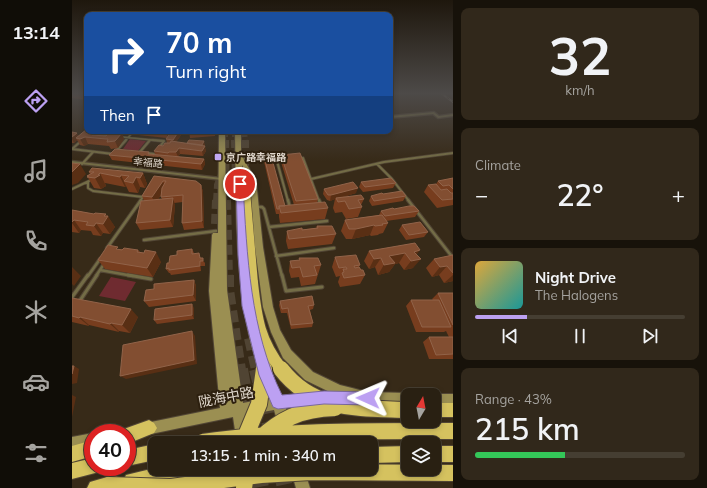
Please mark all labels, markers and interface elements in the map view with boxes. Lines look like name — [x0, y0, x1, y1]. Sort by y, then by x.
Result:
text: 13:14 — [12, 21, 60, 44]
text: 32 — [549, 23, 611, 88]
text: 70 m — [166, 25, 232, 60]
icon: right — [100, 28, 152, 80]
text: Turn right — [166, 60, 246, 83]
text: km/h — [565, 82, 595, 98]
icon: directions — [22, 87, 50, 115]
icon: arrive — [143, 104, 165, 126]
text: Then — [100, 106, 135, 125]
place label: 京广路幸福路 — [226, 151, 287, 164]
marker: 京广路幸福路 — [213, 152, 223, 162]
street label: 幸福路 — [132, 154, 164, 171]
icon: music — [22, 157, 50, 185]
text: Climate — [475, 157, 521, 173]
pin — [223, 167, 257, 201]
icon: arrive — [229, 173, 251, 195]
text: 22° — [556, 176, 604, 214]
text: − — [475, 181, 488, 209]
text: + — [672, 181, 685, 209]
icon: phone — [22, 227, 50, 255]
text: Night Drive — [535, 268, 616, 287]
text: The Halogens — [535, 287, 618, 303]
icon: climate — [22, 298, 50, 326]
icon: previous — [499, 325, 521, 347]
icon: pause — [569, 325, 591, 347]
icon: next — [639, 325, 661, 347]
icon: car — [22, 368, 50, 396]
position arrow — [347, 377, 389, 419]
street label: 陇海中路 — [197, 383, 255, 411]
north arrow — [401, 388, 441, 428]
map controls — [401, 388, 441, 476]
text: Range · 43% — [475, 391, 552, 407]
text: 215 km — [475, 410, 580, 448]
speed limit sign: 40 — [84, 424, 136, 476]
button: layers — [401, 436, 441, 476]
icon: filters — [22, 439, 50, 467]
text: 13:15 · 1 min · 340 m — [190, 446, 336, 465]

